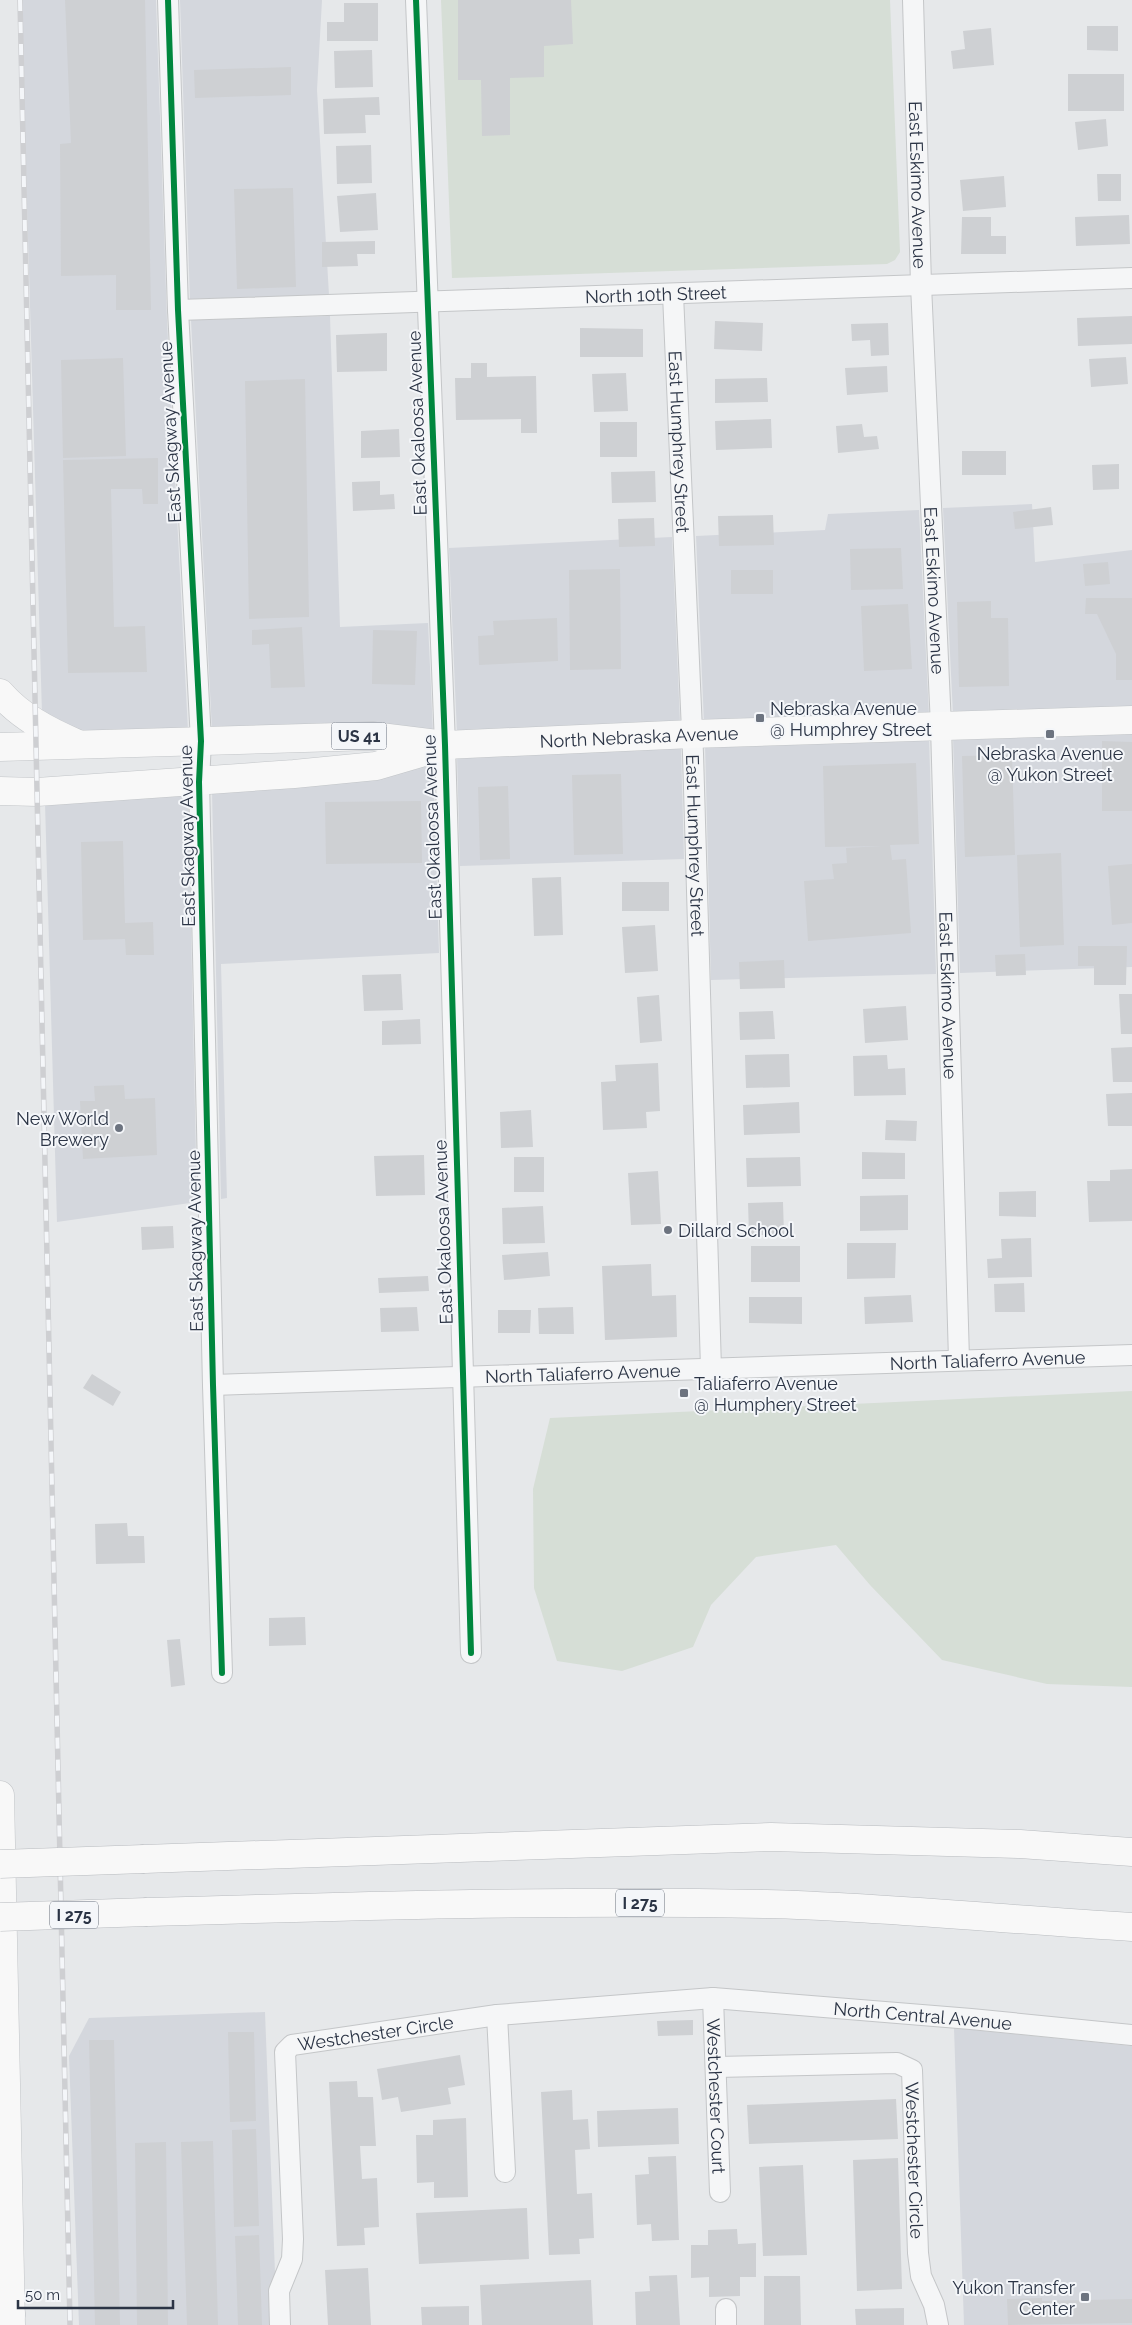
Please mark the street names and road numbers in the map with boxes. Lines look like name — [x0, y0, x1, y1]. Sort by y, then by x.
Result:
street label: East Eskimo Avenue — [905, 101, 931, 269]
street label: North 10th Street — [585, 281, 727, 307]
street label: East Okaloosa Avenue — [403, 330, 431, 516]
street label: East Skagway Avenue — [155, 340, 185, 523]
street label: East Humphrey Street — [665, 350, 694, 533]
street label: East Eskimo Avenue — [921, 506, 949, 675]
road number: US 41 — [332, 722, 386, 749]
street label: North Nebraska Avenue — [539, 722, 739, 751]
street label: East Okaloosa Avenue — [418, 734, 446, 920]
street label: East Skagway Avenue — [175, 745, 199, 927]
street label: East Humphrey Street — [683, 754, 709, 937]
street label: East Eskimo Avenue — [936, 911, 962, 1080]
street label: East Okaloosa Avenue — [429, 1139, 457, 1325]
street label: East Skagway Avenue — [183, 1150, 207, 1332]
street label: North Taliaferro Avenue — [890, 1346, 1086, 1373]
street label: North Taliaferro Avenue — [485, 1359, 681, 1387]
road number: I 275 — [616, 1890, 664, 1916]
road number: I 275 — [50, 1902, 98, 1928]
street label: North Central Avenue — [833, 1997, 1013, 2034]
street label: Westchester Circle — [296, 2011, 455, 2055]
street label: Westchester Court — [703, 2018, 730, 2174]
street label: Westchester Circle — [902, 2081, 928, 2240]

